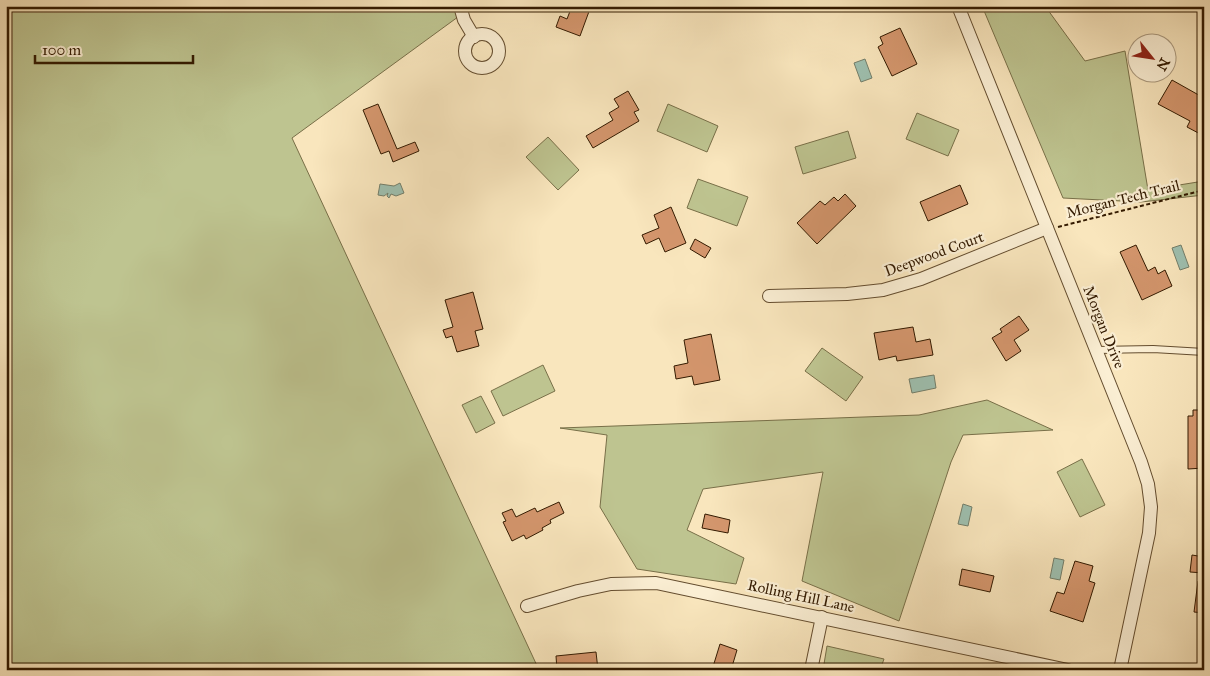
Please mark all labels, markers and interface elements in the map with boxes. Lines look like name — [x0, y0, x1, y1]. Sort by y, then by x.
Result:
scale bar — [35, 32, 192, 64]
north arrow — [1128, 32, 1178, 82]
text: 100 m — [42, 41, 82, 59]
text: N — [1152, 55, 1173, 74]
street label: Morgan Tech Trail — [1064, 176, 1183, 222]
street label: Deepwood Court — [882, 227, 987, 280]
street label: Morgan Drive — [1079, 283, 1129, 371]
street label: Rolling Hill Lane — [746, 576, 856, 616]

